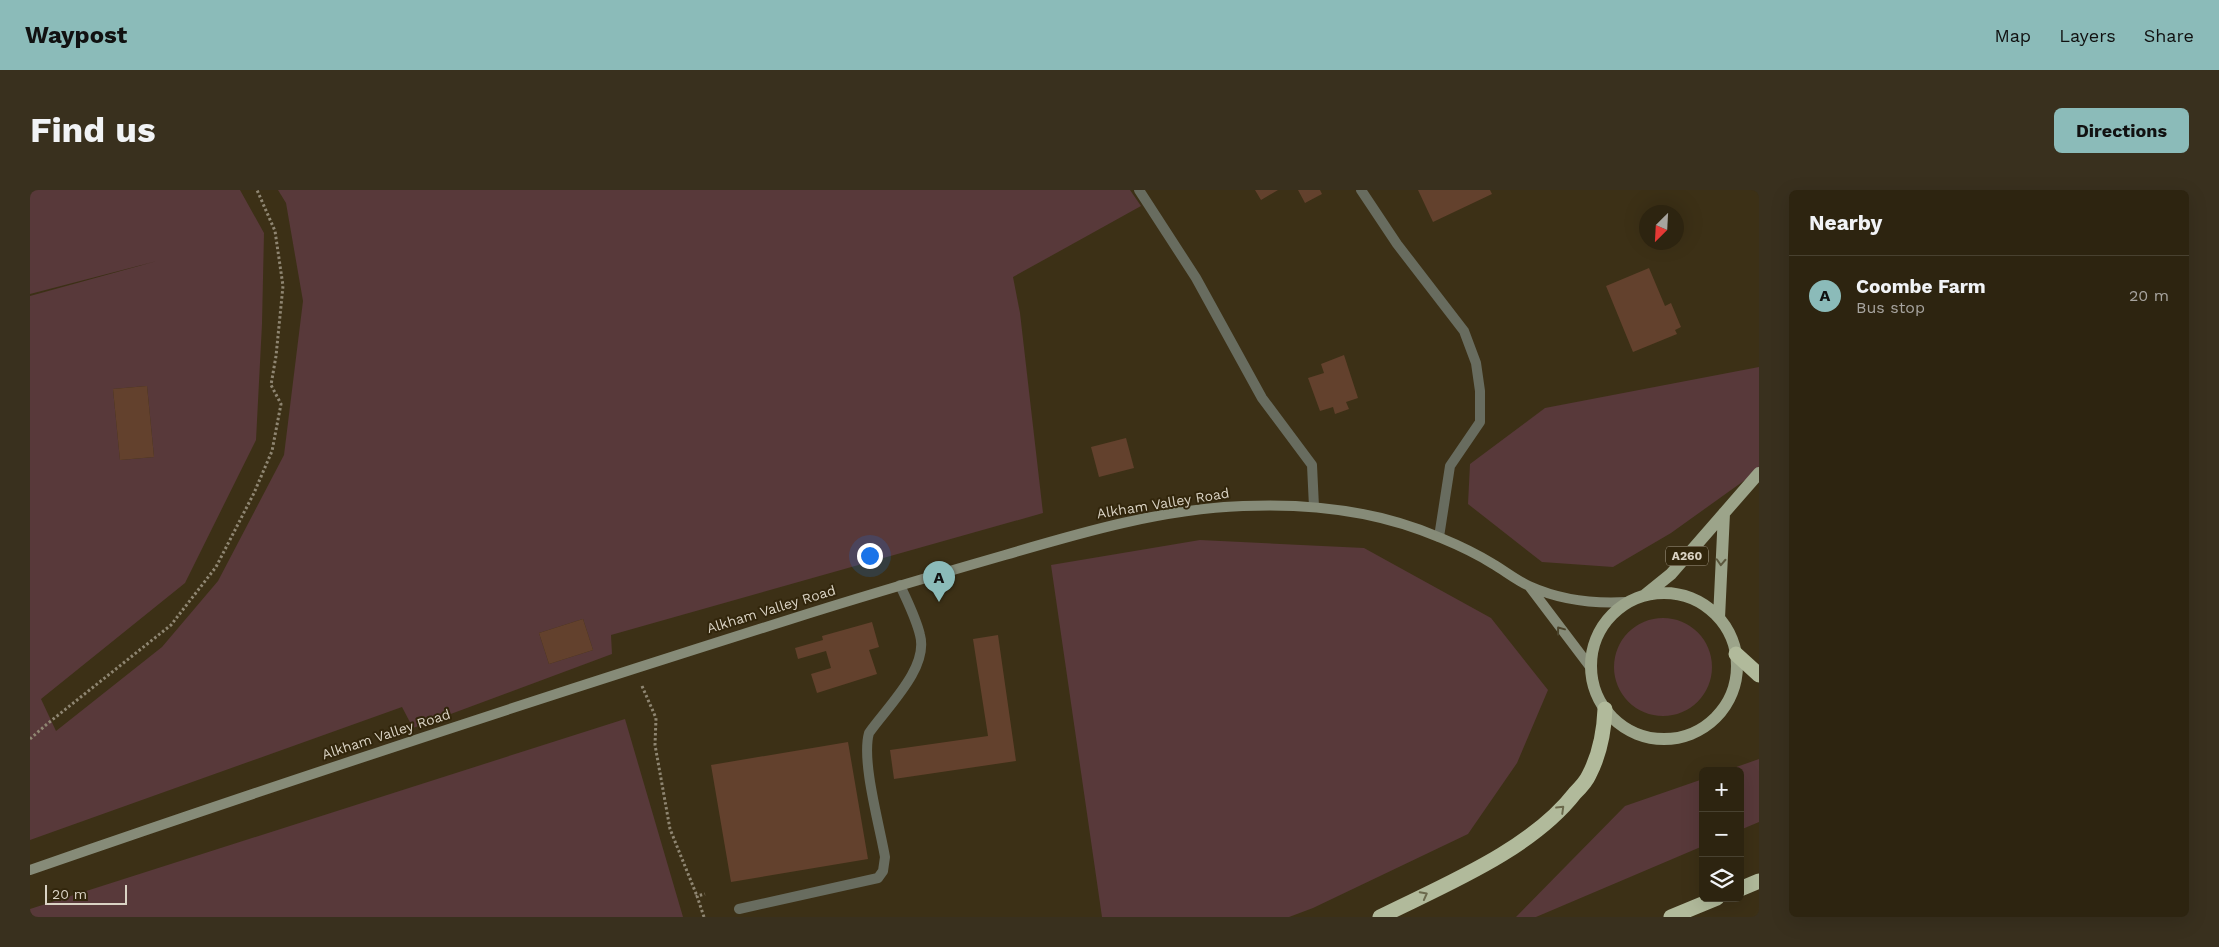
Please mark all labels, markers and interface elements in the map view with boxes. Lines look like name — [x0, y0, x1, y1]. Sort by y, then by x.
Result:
text: Waypost — [25, 21, 127, 49]
text: Map — [1994, 25, 2031, 46]
text: Layers — [2059, 25, 2116, 46]
text: Share — [2144, 25, 2194, 46]
button: Directions — [2054, 108, 2189, 153]
text: Find us — [30, 109, 156, 151]
north arrow — [1639, 205, 1684, 250]
text: Nearby — [1809, 210, 1882, 235]
text: Coombe Farm — [1856, 275, 1986, 298]
text: A — [1820, 286, 1830, 305]
text: 20 m — [2129, 286, 2169, 305]
text: Bus stop — [1856, 298, 1925, 317]
street label: Alkham Valley Road — [1096, 485, 1230, 521]
your location — [857, 543, 883, 569]
road number: A260 — [1666, 546, 1708, 566]
one-way arrow — [1716, 558, 1727, 566]
pin: A — [923, 561, 955, 602]
street label: Alkham Valley Road — [705, 582, 837, 636]
one-way arrow — [1558, 627, 1566, 636]
street label: Alkham Valley Road — [320, 706, 452, 762]
map controls — [1699, 767, 1744, 902]
button: + — [1699, 767, 1744, 812]
one-way arrow — [1555, 806, 1564, 815]
button: − — [1699, 812, 1744, 857]
button: layers — [1699, 857, 1744, 902]
scale bar — [45, 882, 128, 905]
text: 20 m — [52, 886, 87, 902]
one-way arrow — [1419, 891, 1428, 901]

